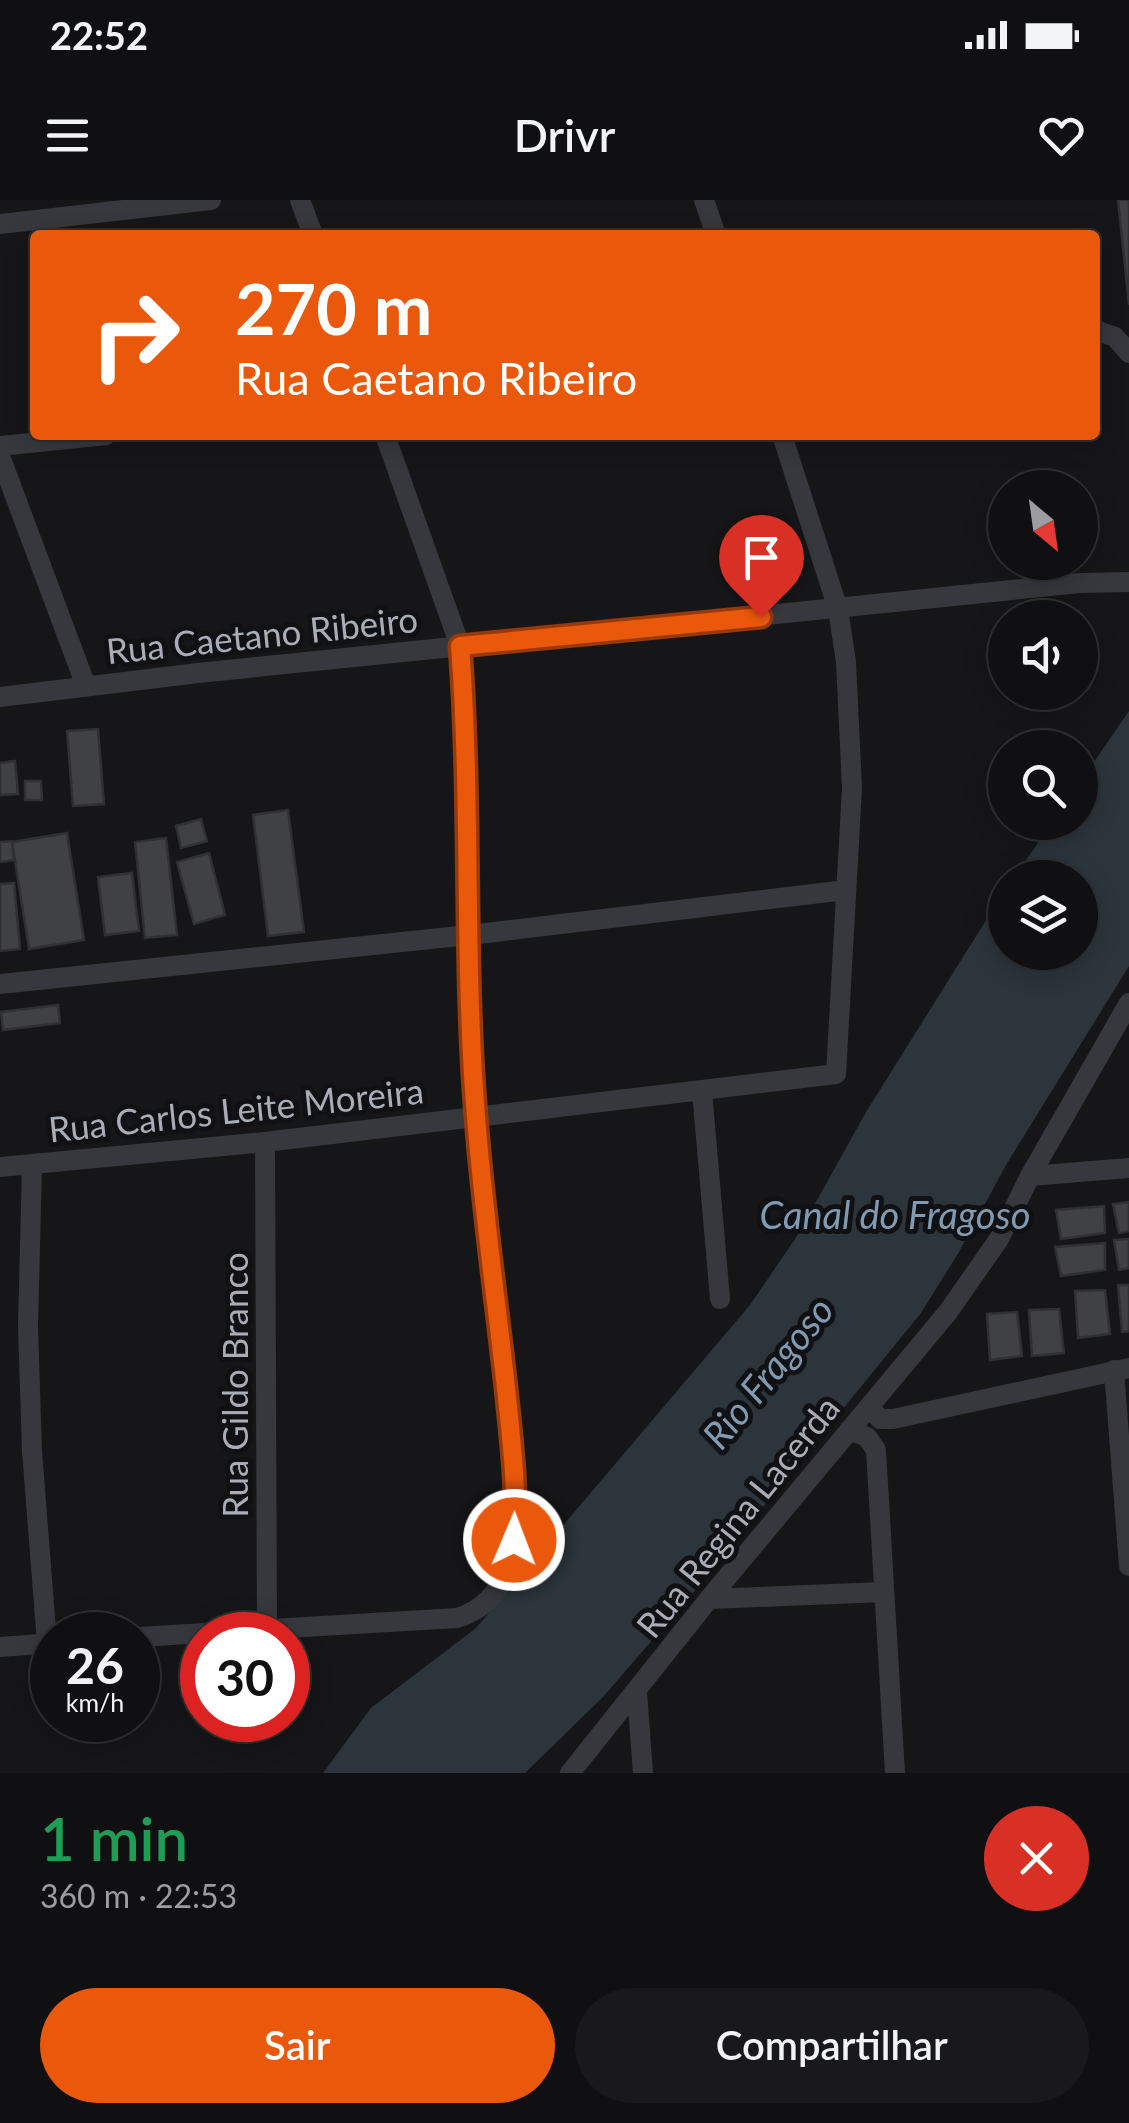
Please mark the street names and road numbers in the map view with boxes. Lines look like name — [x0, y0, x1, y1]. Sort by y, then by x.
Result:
street label: Rua Caetano Ribeiro — [104, 597, 420, 671]
street label: Rua Carlos Leite Moreira — [46, 1068, 426, 1150]
street label: Rua Gildo Branco — [213, 1252, 255, 1518]
street label: Rua Regina Lacerda — [627, 1387, 847, 1645]

